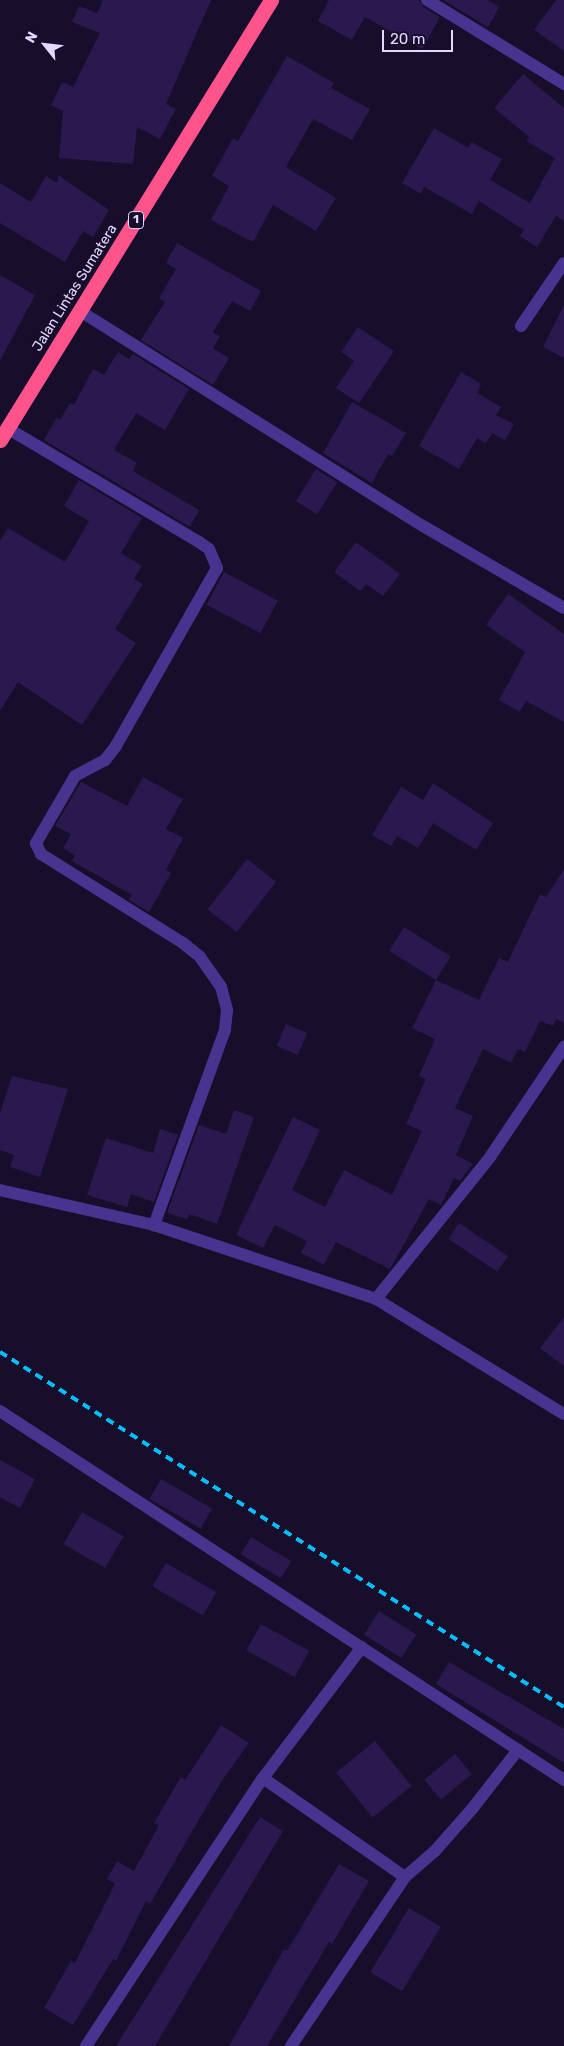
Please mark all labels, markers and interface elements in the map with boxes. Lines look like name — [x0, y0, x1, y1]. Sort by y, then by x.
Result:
north arrow — [20, 20, 70, 70]
scale bar — [384, 20, 455, 52]
text: N — [22, 29, 41, 46]
text: 20 m — [390, 30, 425, 48]
road number: 1 — [127, 210, 145, 230]
street label: Jalan Lintas Sumatera — [29, 221, 121, 355]

